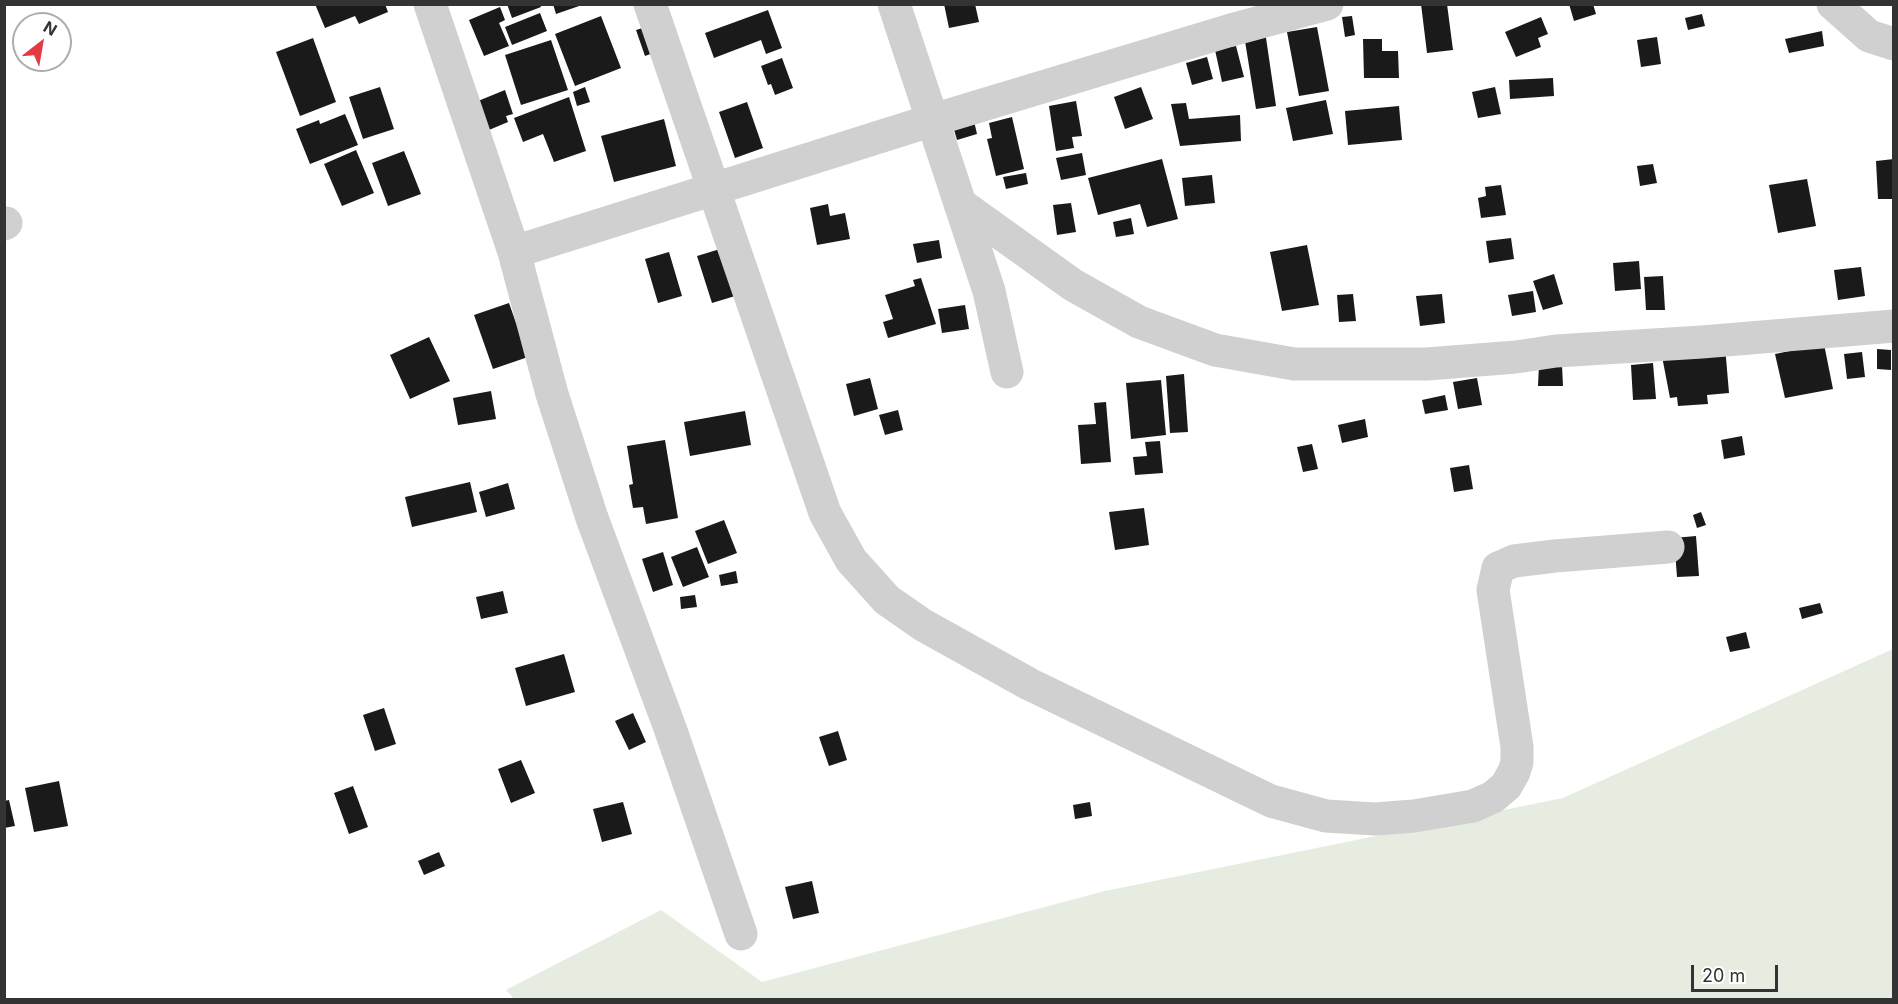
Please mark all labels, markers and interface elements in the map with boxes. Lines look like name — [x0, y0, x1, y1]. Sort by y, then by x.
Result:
north arrow — [12, 12, 72, 72]
text: N — [40, 17, 61, 40]
scale bar — [1694, 953, 1781, 991]
text: 20 m — [1702, 965, 1745, 986]

